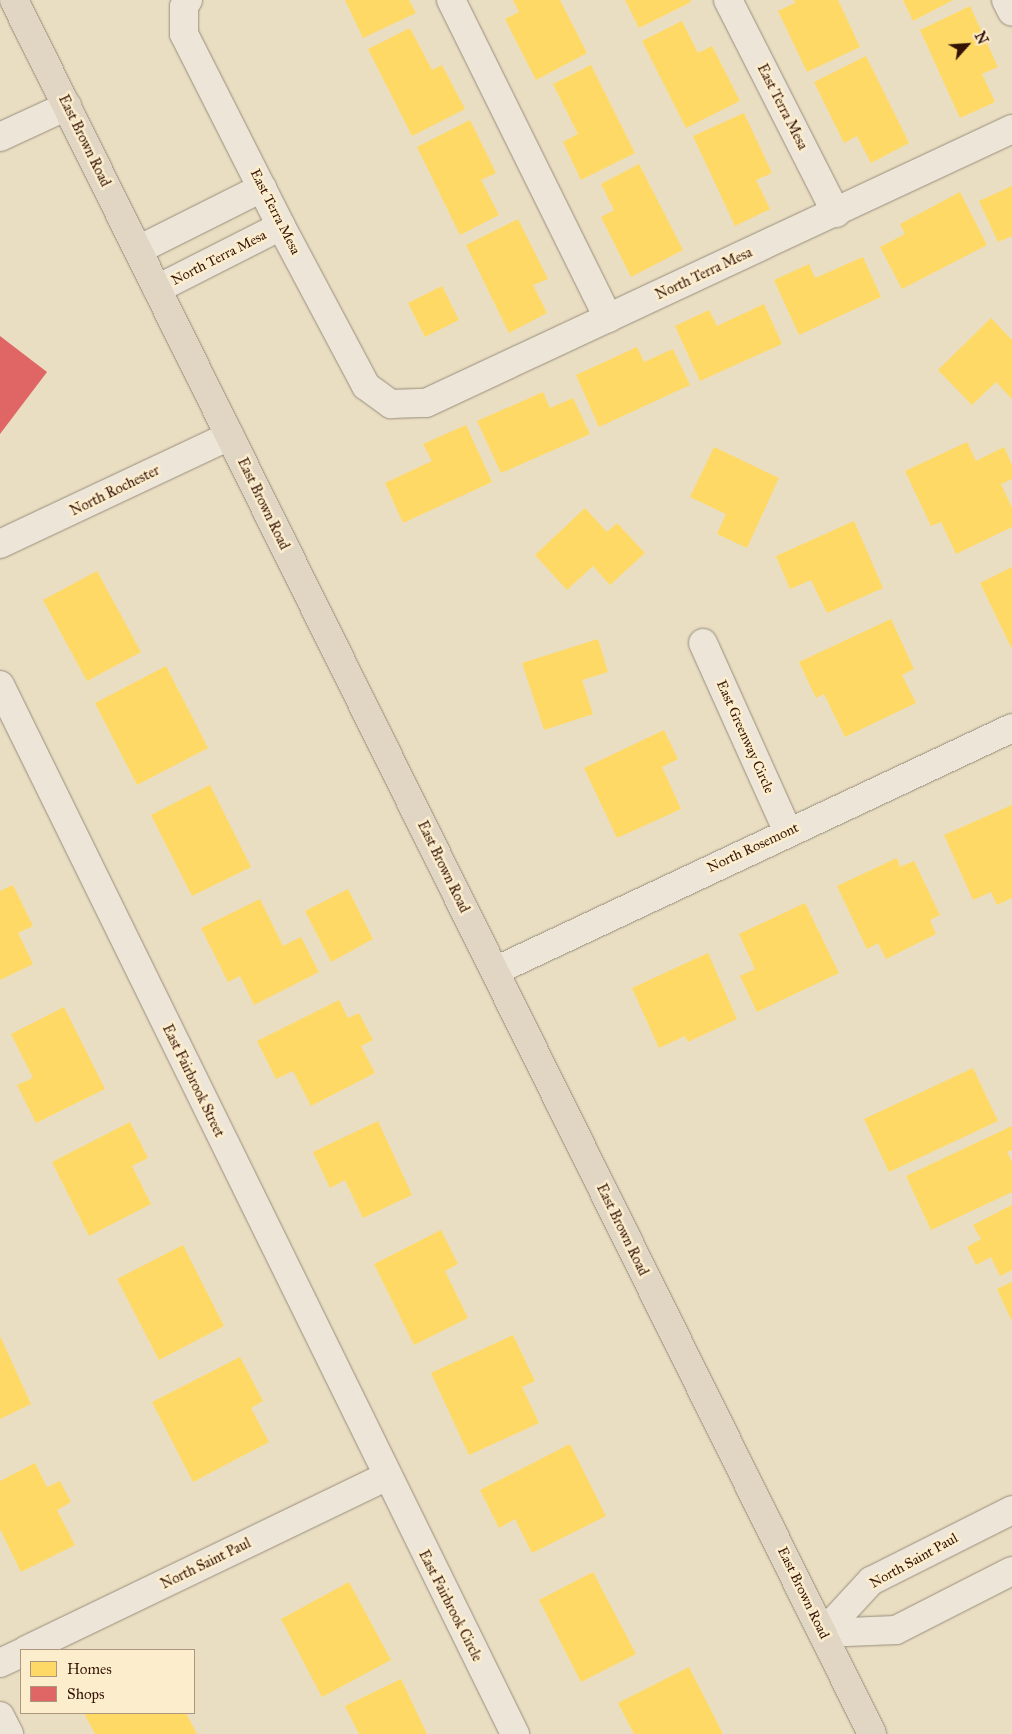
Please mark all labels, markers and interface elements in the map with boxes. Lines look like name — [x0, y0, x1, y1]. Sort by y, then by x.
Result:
north arrow — [942, 20, 992, 70]
text: N — [971, 29, 991, 47]
street label: East Terra Mesa — [753, 61, 811, 153]
street label: East Brown Road — [55, 92, 113, 190]
street label: East Terra Mesa — [246, 166, 304, 258]
street label: North Terra Mesa — [169, 227, 269, 289]
street label: North Terra Mesa — [653, 244, 755, 304]
street label: East Brown Road — [234, 455, 292, 553]
street label: North Rochester — [68, 462, 162, 520]
street label: East Greenway Circle — [713, 678, 777, 796]
street label: East Brown Road — [414, 818, 472, 916]
street label: North Rosemont — [705, 819, 801, 877]
street label: East Fairbrook Street — [158, 1022, 228, 1140]
street label: East Brown Road — [593, 1181, 651, 1279]
street label: North Saint Paul — [867, 1530, 961, 1592]
street label: North Saint Paul — [158, 1535, 254, 1593]
street label: East Brown Road — [774, 1544, 832, 1642]
street label: East Fairbrook Circle — [415, 1548, 485, 1664]
legend — [20, 1649, 195, 1714]
text: Homes — [67, 1660, 112, 1678]
text: Shops — [67, 1685, 105, 1703]

